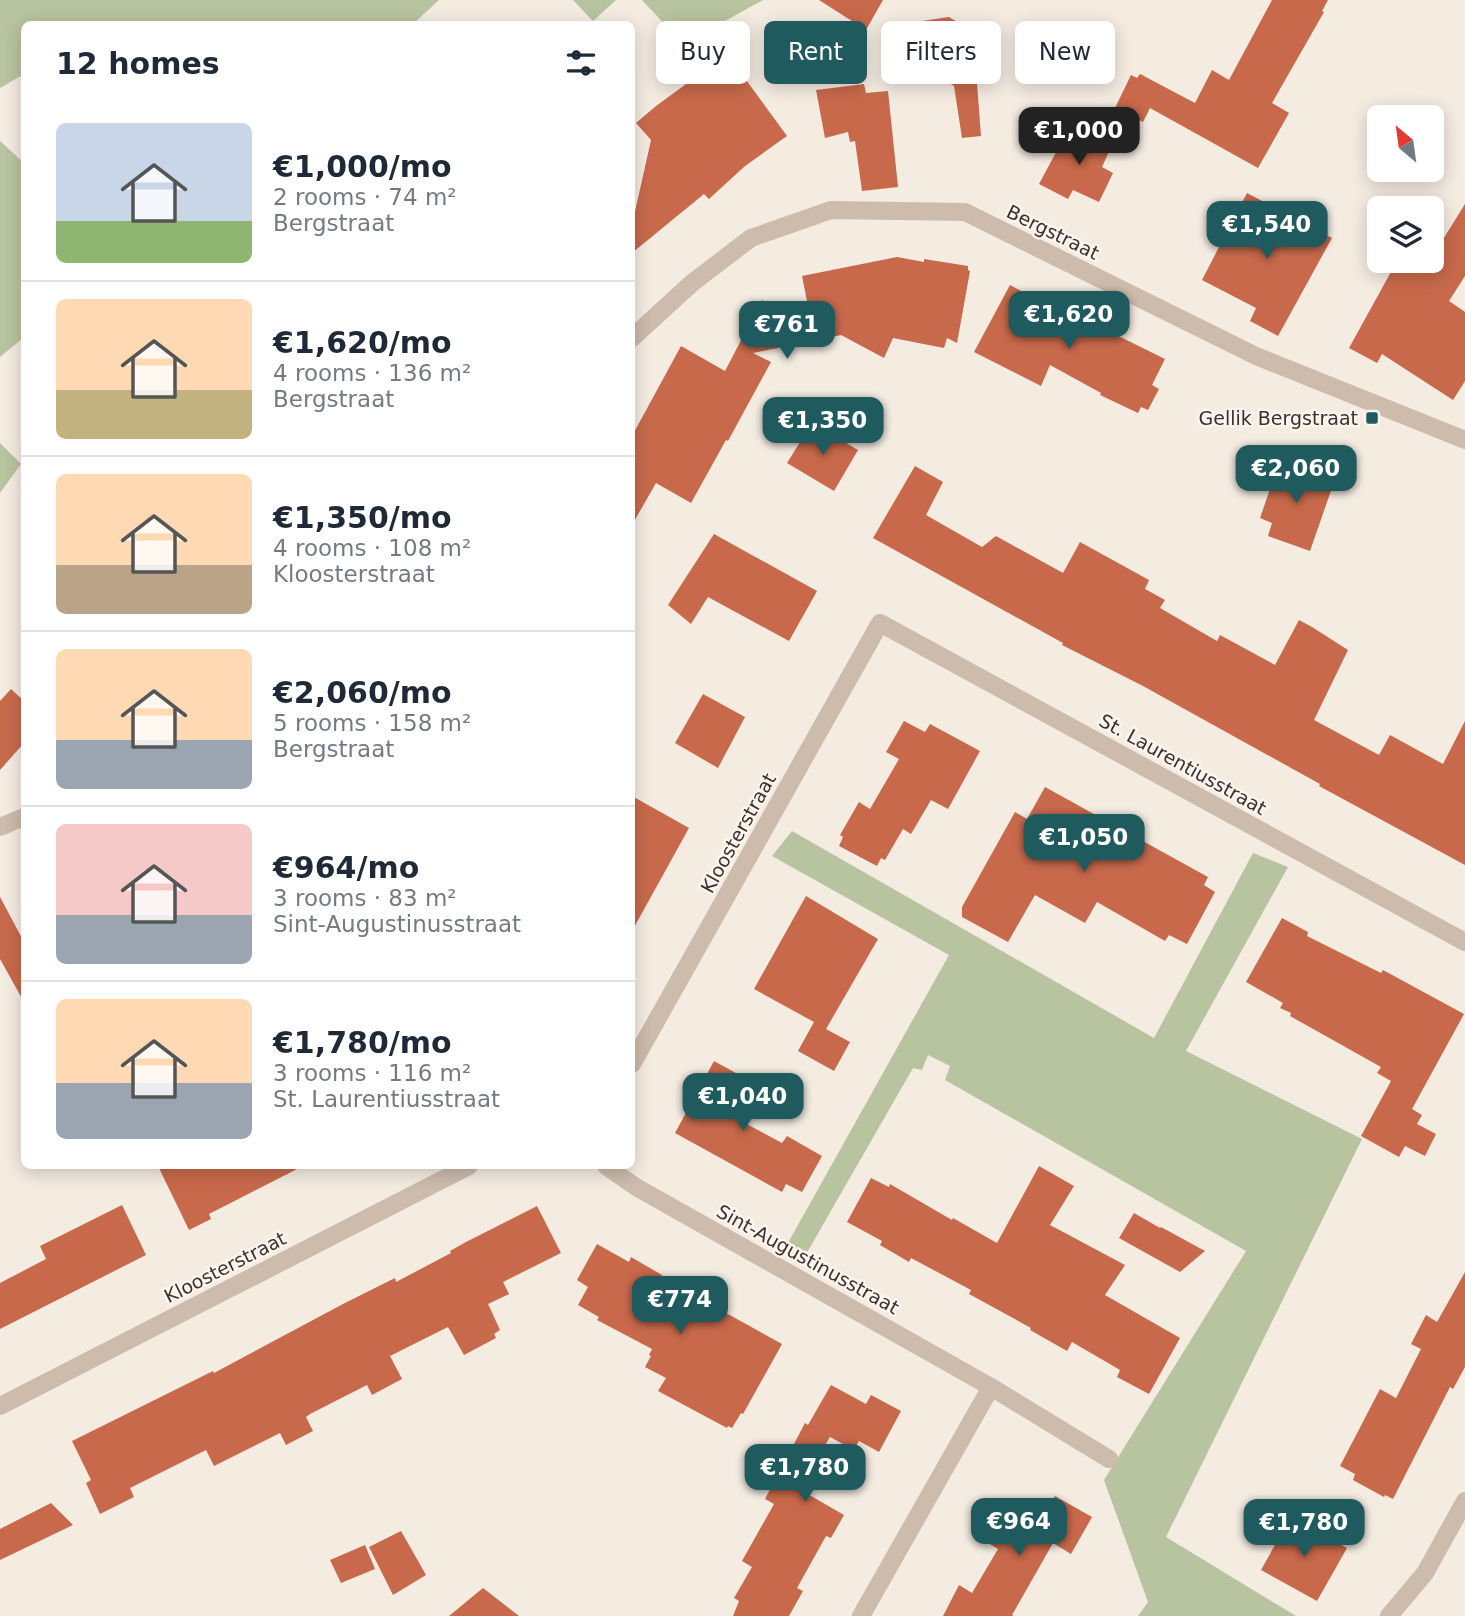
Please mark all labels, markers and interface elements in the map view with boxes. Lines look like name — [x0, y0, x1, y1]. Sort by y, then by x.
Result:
chip: Buy — [656, 21, 750, 84]
chip: Rent — [764, 21, 867, 84]
chip: Filters — [881, 21, 1001, 84]
chip: New — [1015, 21, 1115, 84]
icon: filters — [562, 44, 600, 82]
text: 12 homes — [56, 46, 220, 81]
north arrow — [1367, 105, 1444, 182]
map controls — [1367, 105, 1444, 273]
pin: €1,000 — [1022, 108, 1136, 167]
text: €1,000 — [1035, 117, 1123, 143]
text: €1,000/mo — [273, 149, 452, 184]
icon: home — [112, 151, 196, 235]
text: 2 rooms · 74 m² — [273, 184, 457, 210]
button: layers — [1367, 196, 1444, 273]
street label: Bergstraat — [1003, 200, 1103, 264]
pin: €1,540 — [1210, 202, 1324, 261]
text: Bergstraat — [273, 210, 394, 236]
text: €1,540 — [1223, 211, 1311, 237]
pin: €1,620 — [1012, 292, 1126, 351]
text: €1,620 — [1025, 301, 1113, 327]
pin: €761 — [746, 302, 828, 361]
text: €761 — [755, 311, 819, 337]
text: €1,620/mo — [273, 325, 452, 360]
icon: home — [112, 327, 196, 411]
text: 4 rooms · 136 m² — [273, 360, 471, 386]
text: Bergstraat — [273, 386, 394, 412]
pin: €1,350 — [766, 398, 880, 457]
text: €1,350 — [779, 407, 867, 433]
place label: Gellik Bergstraat — [1199, 407, 1358, 429]
marker: Gellik Bergstraat — [1364, 410, 1380, 426]
pin: €2,060 — [1239, 446, 1353, 505]
text: €2,060 — [1252, 455, 1340, 481]
text: €1,350/mo — [273, 500, 452, 535]
icon: home — [112, 502, 196, 586]
text: 4 rooms · 108 m² — [273, 535, 471, 561]
text: Kloosterstraat — [273, 561, 435, 587]
text: €2,060/mo — [273, 675, 452, 710]
icon: home — [112, 677, 196, 761]
street label: St. Laurentiusstraat — [1096, 709, 1270, 819]
text: 5 rooms · 158 m² — [273, 710, 471, 736]
text: Bergstraat — [273, 736, 394, 762]
street label: Kloosterstraat — [696, 769, 780, 897]
pin: €1,050 — [1027, 814, 1141, 874]
text: €1,050 — [1040, 824, 1128, 850]
text: €964/mo — [273, 850, 419, 885]
icon: home — [112, 852, 196, 936]
text: 3 rooms · 83 m² — [273, 885, 457, 911]
text: Sint-Augustinusstraat — [273, 911, 521, 937]
text: €1,780/mo — [273, 1025, 452, 1060]
icon: home — [112, 1027, 196, 1111]
text: 3 rooms · 116 m² — [273, 1060, 471, 1086]
pin: €1,040 — [686, 1074, 800, 1133]
text: €1,040 — [699, 1083, 787, 1109]
text: St. Laurentiusstraat — [273, 1086, 500, 1112]
street label: Sint-Augustinusstraat — [713, 1200, 903, 1318]
street label: Kloosterstraat — [160, 1227, 290, 1307]
pin: €774 — [639, 1276, 721, 1336]
text: €774 — [648, 1286, 712, 1312]
pin: €1,780 — [748, 1444, 862, 1504]
text: €1,780 — [761, 1454, 849, 1480]
pin: €964 — [978, 1498, 1060, 1558]
pin: €1,780 — [1247, 1500, 1361, 1559]
text: €964 — [987, 1508, 1051, 1534]
text: €1,780 — [1260, 1509, 1348, 1535]

